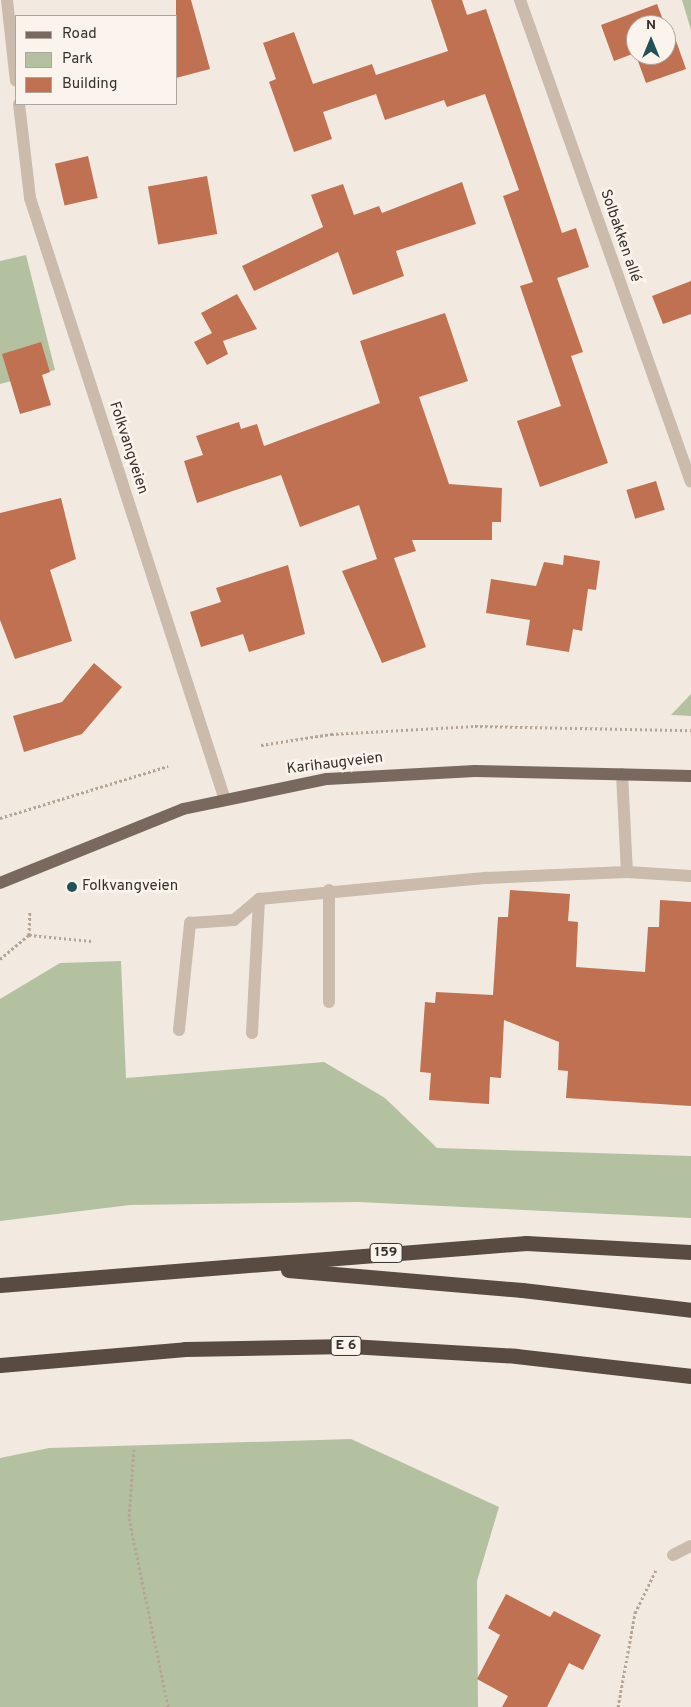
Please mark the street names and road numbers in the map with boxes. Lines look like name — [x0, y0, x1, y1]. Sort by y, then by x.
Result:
street label: Solbakken allé — [596, 187, 644, 285]
street label: Folkvangveien — [105, 399, 151, 497]
street label: Karihaugveien — [286, 749, 384, 779]
road number: 159 — [368, 1242, 404, 1264]
road number: E 6 — [330, 1334, 362, 1358]

